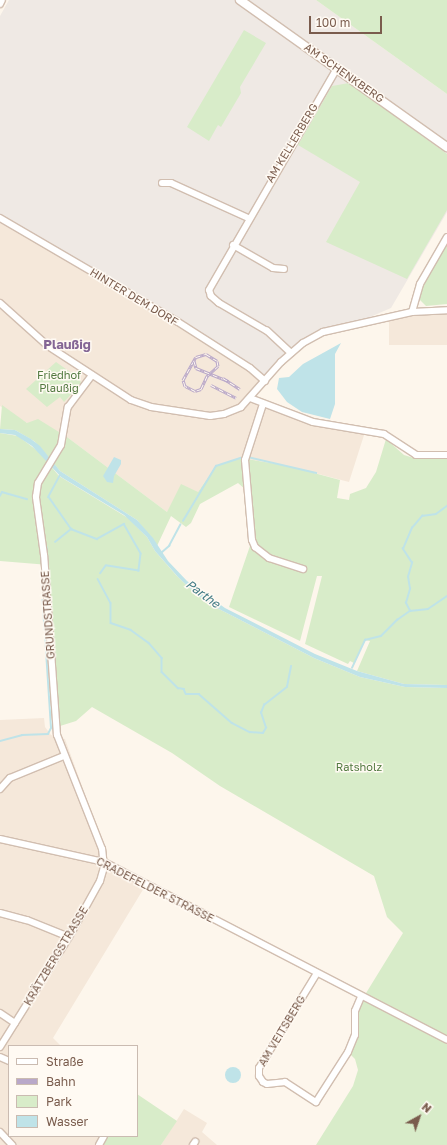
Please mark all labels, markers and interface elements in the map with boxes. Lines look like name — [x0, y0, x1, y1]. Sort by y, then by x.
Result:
scale bar — [311, 8, 384, 34]
text: 100 m — [316, 15, 350, 30]
street label: AM SCHENKBERG — [302, 41, 386, 105]
street label: AM KELLERBERG — [263, 101, 321, 185]
street label: HINTER DEM DORF — [88, 265, 180, 329]
district label: Plaußig — [43, 336, 91, 352]
park label: Friedhof Plaußig — [37, 369, 81, 395]
street label: GRUNDSTRASSE — [38, 570, 58, 660]
water label: Parthe — [183, 577, 223, 611]
park label: Ratsholz — [336, 760, 382, 774]
street label: CRADEFELDER STRASSE — [94, 855, 216, 925]
street label: KRÄTZBERGSTRASSE — [21, 904, 91, 1008]
street label: AM VEITSBERG — [256, 993, 308, 1069]
legend — [8, 1045, 138, 1137]
text: Straße — [46, 1054, 84, 1069]
text: Bahn — [46, 1074, 76, 1089]
text: Park — [46, 1094, 72, 1109]
north arrow — [399, 1097, 439, 1137]
text: N — [420, 1100, 434, 1115]
text: Wasser — [46, 1114, 88, 1129]

